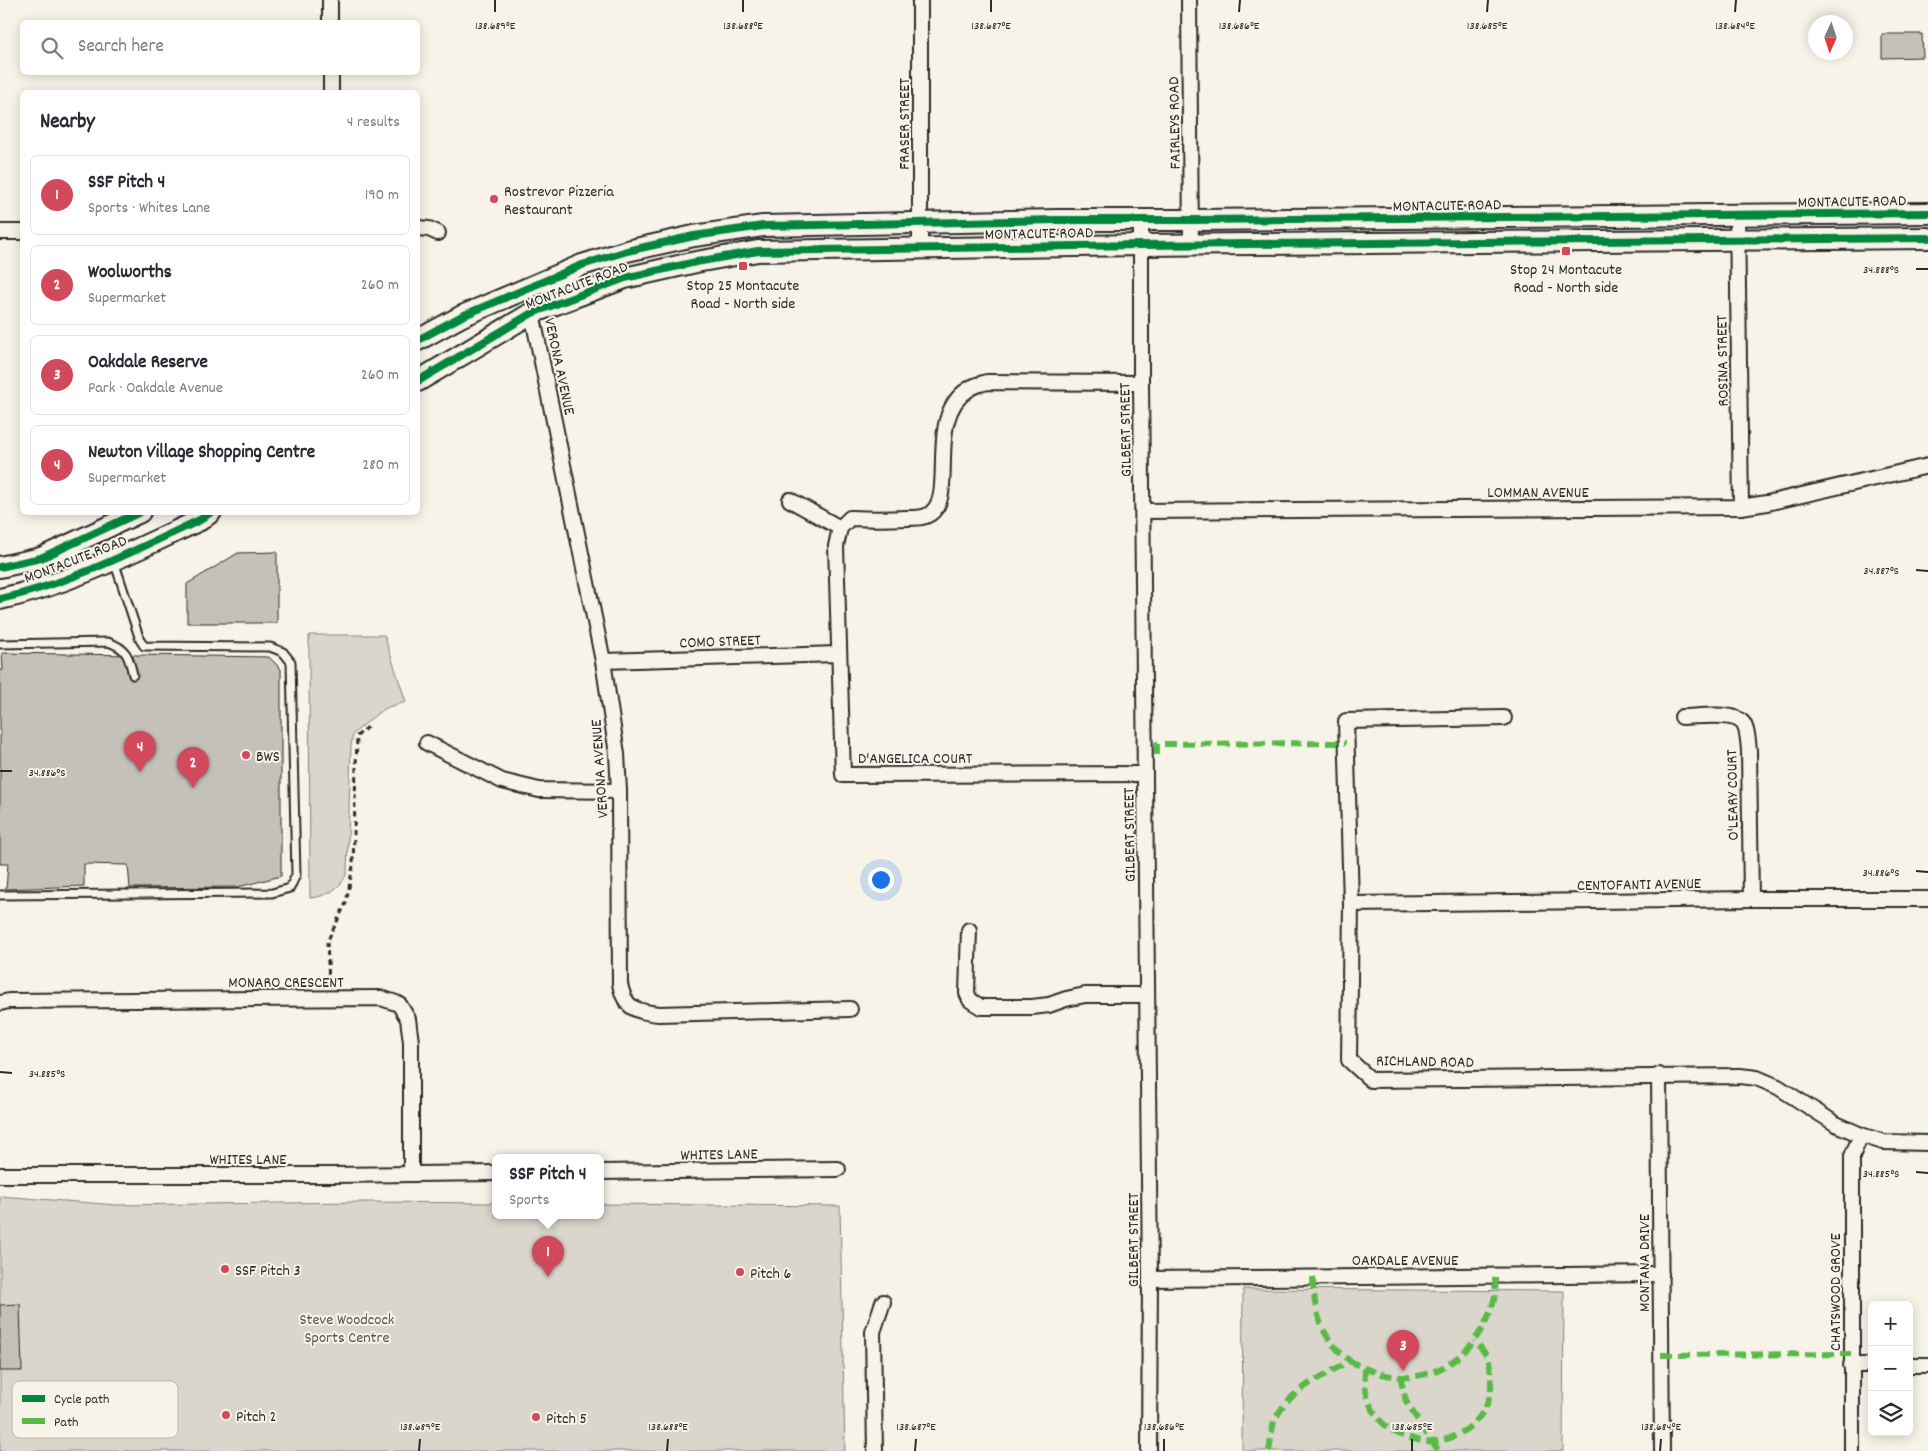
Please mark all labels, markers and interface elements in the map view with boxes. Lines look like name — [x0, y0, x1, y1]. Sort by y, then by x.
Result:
north arrow — [1808, 15, 1853, 60]
text: 138.689°E — [475, 18, 516, 35]
text: 138.688°E — [723, 18, 763, 35]
text: 138.687°E — [971, 18, 1011, 35]
text: 138.686°E — [1219, 18, 1260, 35]
text: 138.685°E — [1467, 18, 1508, 35]
text: 138.684°E — [1715, 18, 1755, 35]
search box — [20, 20, 420, 75]
icon: search — [38, 34, 66, 62]
text: Search here — [78, 34, 164, 61]
street label: FAIRLEYS ROAD — [1163, 76, 1188, 170]
street label: FRASER STREET — [894, 78, 917, 170]
text: Nearby — [40, 108, 95, 138]
text: 4 results — [347, 111, 400, 134]
text: SSF Pitch 4 — [88, 170, 165, 197]
place label: Rostrevor Pizzeria Restaurant — [504, 181, 614, 222]
text: 1 — [55, 184, 59, 207]
text: 190 m — [365, 184, 399, 207]
street label: MONTACUTE ROAD — [1798, 190, 1906, 215]
marker: Rostrevor Pizzeria Restaurant — [488, 193, 500, 205]
street label: MONTACUTE ROAD — [1393, 194, 1501, 219]
text: Sports · Whites Lane — [88, 197, 210, 220]
street label: MONTACUTE ROAD — [985, 222, 1093, 247]
marker: Stop 24 Montacute Road - North side — [1560, 245, 1572, 257]
street label: MONTACUTE ROAD — [522, 256, 632, 317]
place label: Stop 24 Montacute Road - North side — [1510, 259, 1622, 300]
text: Woolworths — [88, 260, 172, 287]
marker: Stop 25 Montacute Road - North side — [737, 260, 749, 272]
text: 34.888°S — [1863, 262, 1899, 279]
text: 2 — [54, 274, 61, 297]
text: 260 m — [361, 274, 399, 297]
place label: Stop 25 Montacute Road - North side — [687, 275, 799, 316]
text: Supermarket — [88, 287, 166, 310]
street label: ROSINA STREET — [1711, 314, 1736, 407]
street label: VERONA AVENUE — [537, 316, 580, 418]
text: Oakdale Reserve — [88, 350, 208, 377]
text: 3 — [53, 364, 61, 387]
text: 260 m — [361, 364, 399, 387]
text: Park · Oakdale Avenue — [88, 377, 223, 400]
street label: GILBERT STREET — [1114, 382, 1139, 477]
text: Newton Village Shopping Centre — [88, 440, 315, 467]
text: 4 — [54, 454, 60, 477]
text: 280 m — [362, 454, 399, 477]
text: Supermarket — [88, 467, 166, 490]
street label: LOMMAN AVENUE — [1487, 482, 1589, 505]
street label: MONTACUTE ROAD — [21, 530, 131, 591]
text: 34.887°S — [1863, 563, 1899, 580]
street label: COMO STREET — [679, 630, 762, 655]
street label: VERONA AVENUE — [586, 718, 615, 819]
pin: 4 — [124, 731, 156, 772]
place label: BWS — [256, 746, 280, 769]
pin: 2 — [177, 747, 209, 788]
street label: D'ANGELICA COURT — [858, 748, 973, 771]
marker: BWS — [240, 749, 252, 761]
street label: O'LEARY COURT — [1721, 749, 1746, 841]
text: 34.886°S — [29, 765, 65, 782]
street label: GILBERT STREET — [1118, 787, 1143, 882]
text: 34.886°S — [1863, 865, 1899, 882]
your location — [868, 867, 894, 893]
street label: CENTOFANTI AVENUE — [1577, 873, 1702, 898]
street label: MONARO CRESCENT — [228, 972, 344, 995]
street label: RICHLAND ROAD — [1376, 1050, 1474, 1075]
text: 34.885°S — [29, 1066, 65, 1083]
street label: WHITES LANE — [680, 1143, 759, 1168]
street label: WHITES LANE — [209, 1149, 287, 1172]
popup — [492, 1154, 604, 1219]
text: SSF Pitch 4 — [509, 1162, 587, 1189]
text: 34.885°S — [1863, 1166, 1899, 1183]
text: Sports — [509, 1189, 550, 1212]
street label: GILBERT STREET — [1123, 1192, 1146, 1287]
street label: MONTANA DRIVE — [1634, 1213, 1657, 1312]
street label: CHATSWOOD GROVE — [1825, 1232, 1848, 1351]
pin: 1 — [532, 1236, 564, 1277]
street label: OAKDALE AVENUE — [1352, 1250, 1459, 1273]
place label: SSF Pitch 3 — [235, 1260, 301, 1283]
marker: SSF Pitch 3 — [219, 1263, 231, 1275]
place label: Pitch 6 — [750, 1263, 792, 1286]
marker: Pitch 6 — [734, 1266, 746, 1278]
map controls — [1868, 1301, 1913, 1436]
button: + — [1868, 1301, 1913, 1346]
park label: Steve Woodcock Sports Centre — [300, 1309, 394, 1350]
pin: 3 — [1387, 1330, 1419, 1371]
button: − — [1868, 1346, 1913, 1391]
legend — [12, 1381, 178, 1438]
text: Cycle path — [54, 1390, 110, 1410]
button: layers — [1868, 1391, 1913, 1436]
place label: Pitch 2 — [236, 1406, 277, 1429]
place label: Pitch 5 — [546, 1408, 587, 1431]
marker: Pitch 2 — [220, 1409, 232, 1421]
marker: Pitch 5 — [530, 1411, 542, 1423]
text: Path — [54, 1413, 79, 1433]
text: 138.689°E — [400, 1419, 441, 1436]
text: 138.688°E — [648, 1419, 688, 1436]
text: 138.687°E — [896, 1419, 936, 1436]
text: 138.686°E — [1144, 1419, 1185, 1436]
text: 138.685°E — [1392, 1419, 1433, 1436]
text: 138.684°E — [1641, 1419, 1681, 1436]

